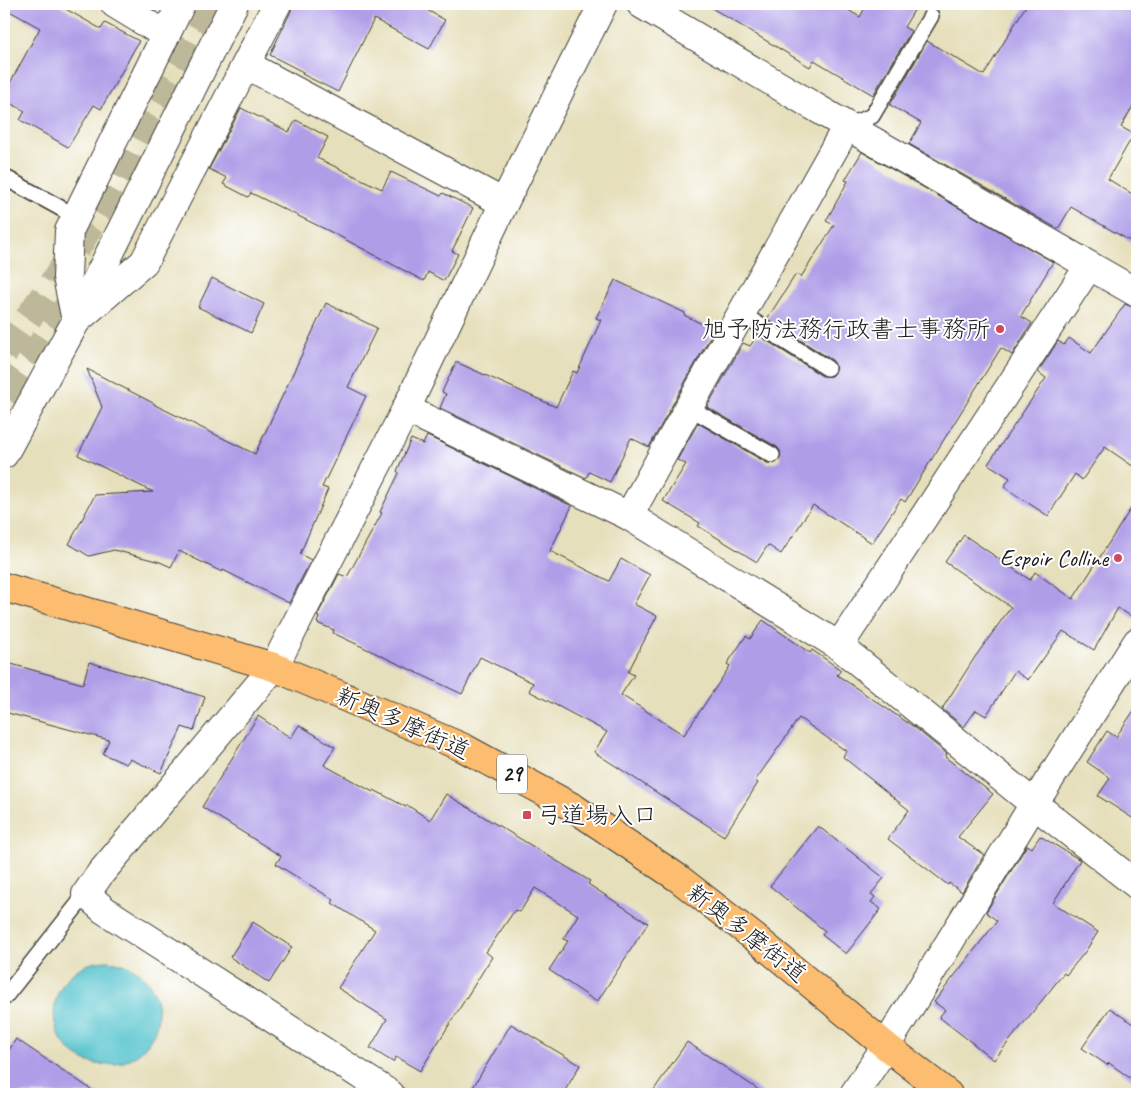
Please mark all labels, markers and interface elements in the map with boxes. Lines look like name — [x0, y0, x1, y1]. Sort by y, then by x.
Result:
place label: 旭予防法務行政書士事務所 — [702, 314, 990, 344]
marker: 旭予防法務行政書士事務所 — [994, 323, 1006, 335]
place label: Espoir Colline — [1000, 543, 1110, 573]
marker: Espoir Colline — [1112, 552, 1124, 564]
street label: 新奥多摩街道 — [331, 680, 475, 766]
road number: 29 — [497, 754, 527, 794]
place label: 弓道場入口 — [537, 800, 657, 830]
marker: 弓道場入口 — [521, 809, 533, 821]
street label: 新奥多摩街道 — [681, 877, 813, 989]

